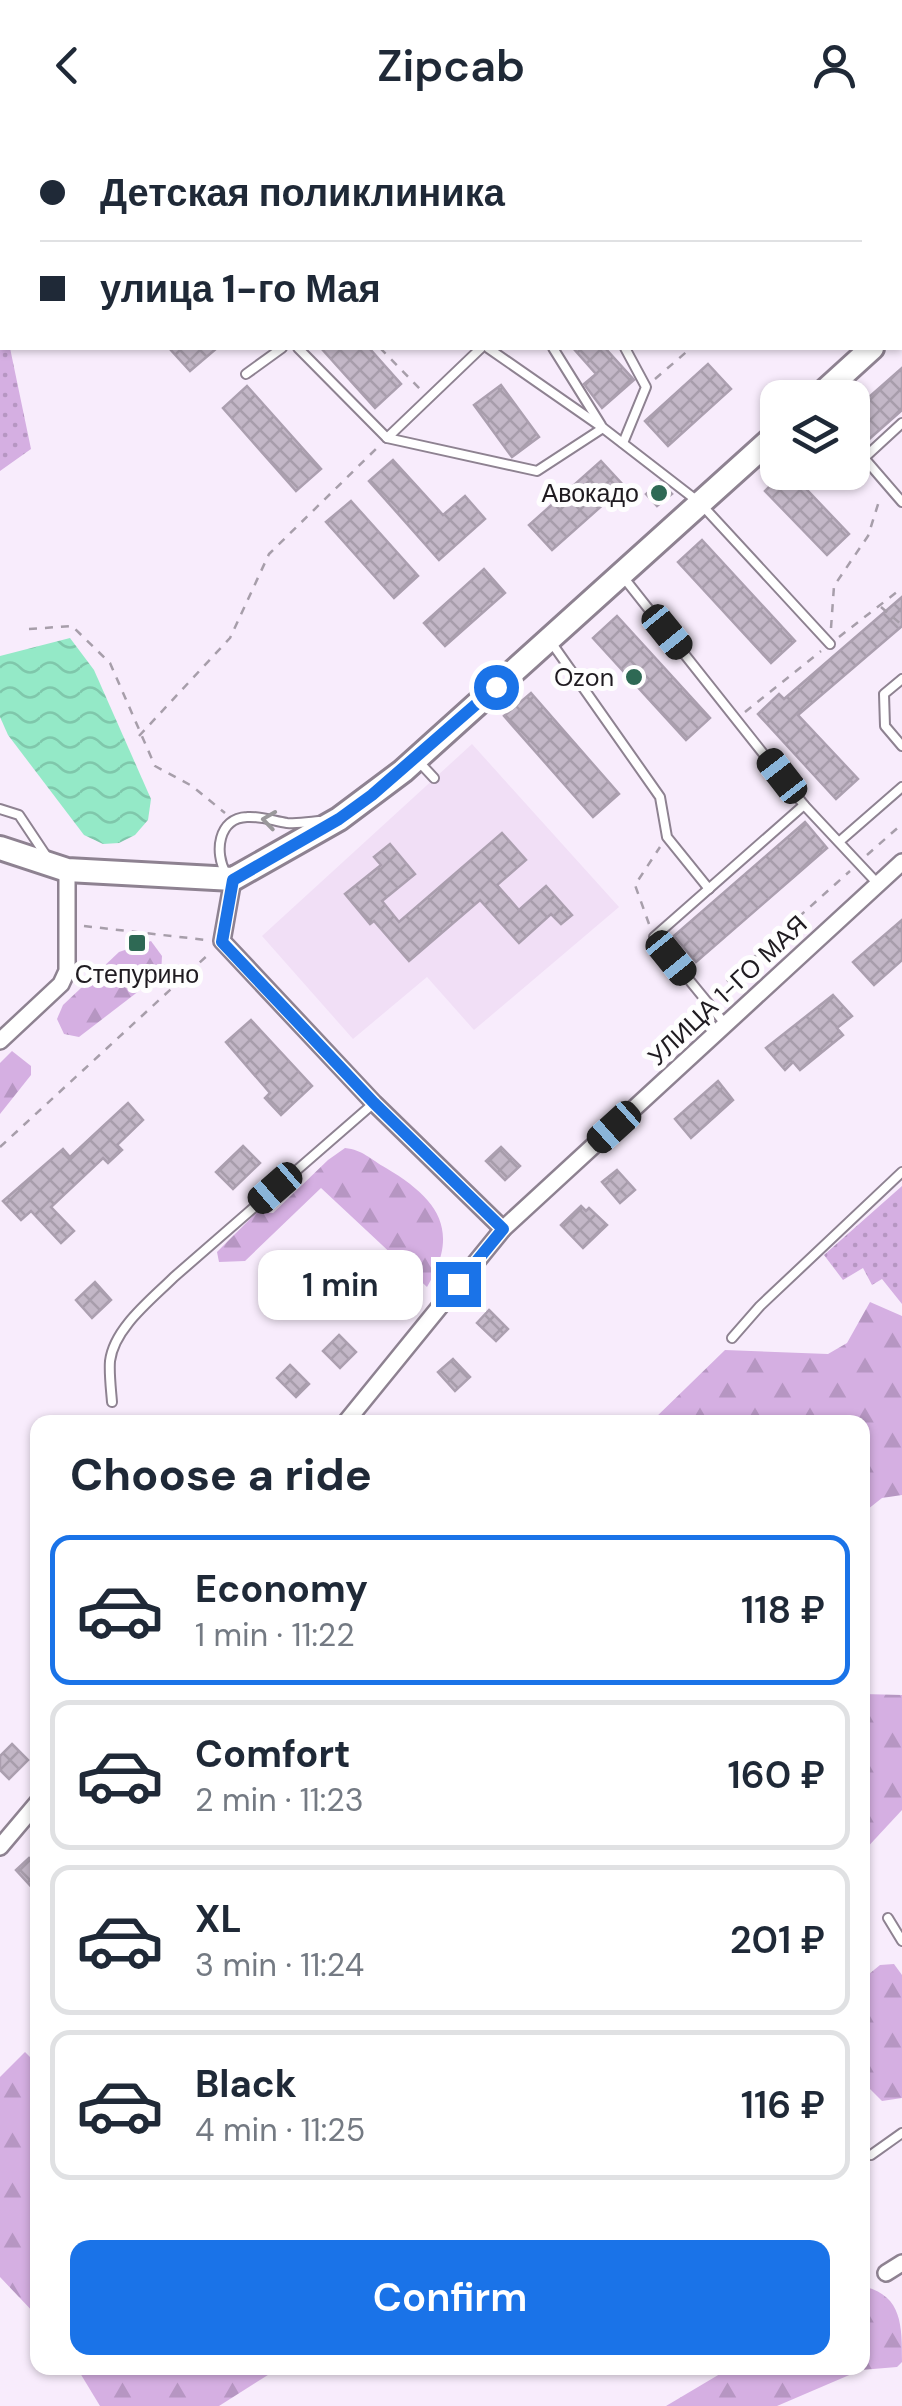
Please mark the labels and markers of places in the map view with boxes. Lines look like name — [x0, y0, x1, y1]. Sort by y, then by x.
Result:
place label: Авокадо — [542, 477, 639, 510]
marker: Авокадо — [648, 482, 670, 504]
place label: Ozon — [554, 661, 614, 694]
marker: Ozon — [623, 666, 645, 688]
marker: Степурино — [126, 932, 148, 954]
place label: Степурино — [75, 958, 199, 991]

